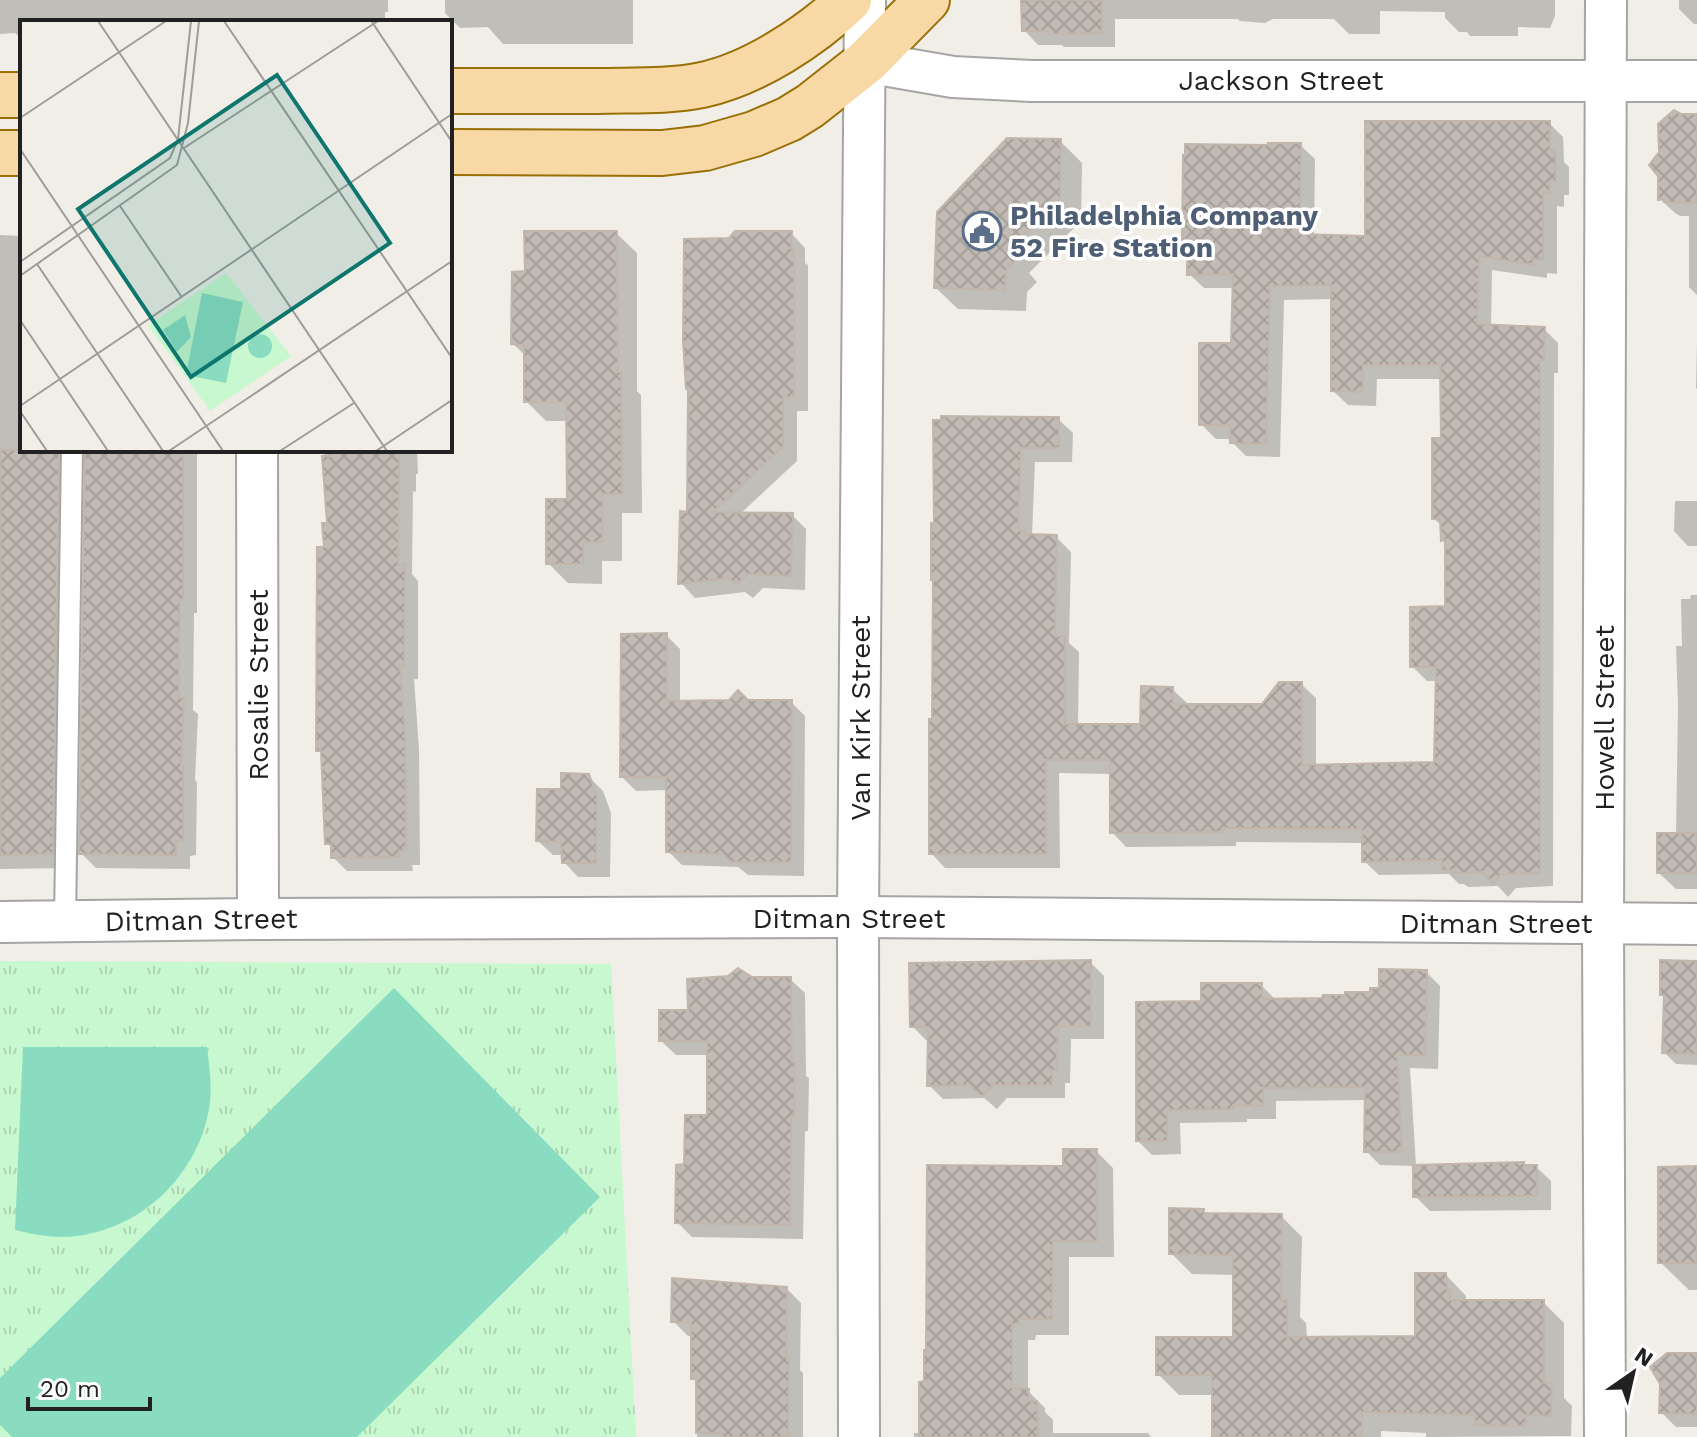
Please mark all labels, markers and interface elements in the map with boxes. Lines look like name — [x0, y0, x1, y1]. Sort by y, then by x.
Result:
inset map — [20, 20, 452, 452]
street label: Jackson Street — [1178, 64, 1384, 97]
place label: Philadelphia Company 52 Fire Station — [1010, 199, 1318, 264]
public building icon: Philadelphia Company 52 Fire Station — [961, 210, 1003, 252]
street label: Rosalie Street — [242, 589, 275, 781]
street label: Van Kirk Street — [844, 615, 877, 821]
street label: Howell Street — [1588, 625, 1621, 811]
street label: Ditman Street — [104, 902, 298, 938]
street label: Ditman Street — [753, 902, 946, 935]
street label: Ditman Street — [1400, 907, 1593, 940]
north arrow — [1593, 1333, 1673, 1413]
text: N — [1630, 1342, 1658, 1372]
scale bar — [28, 1361, 150, 1411]
text: 20 m — [40, 1375, 100, 1403]

